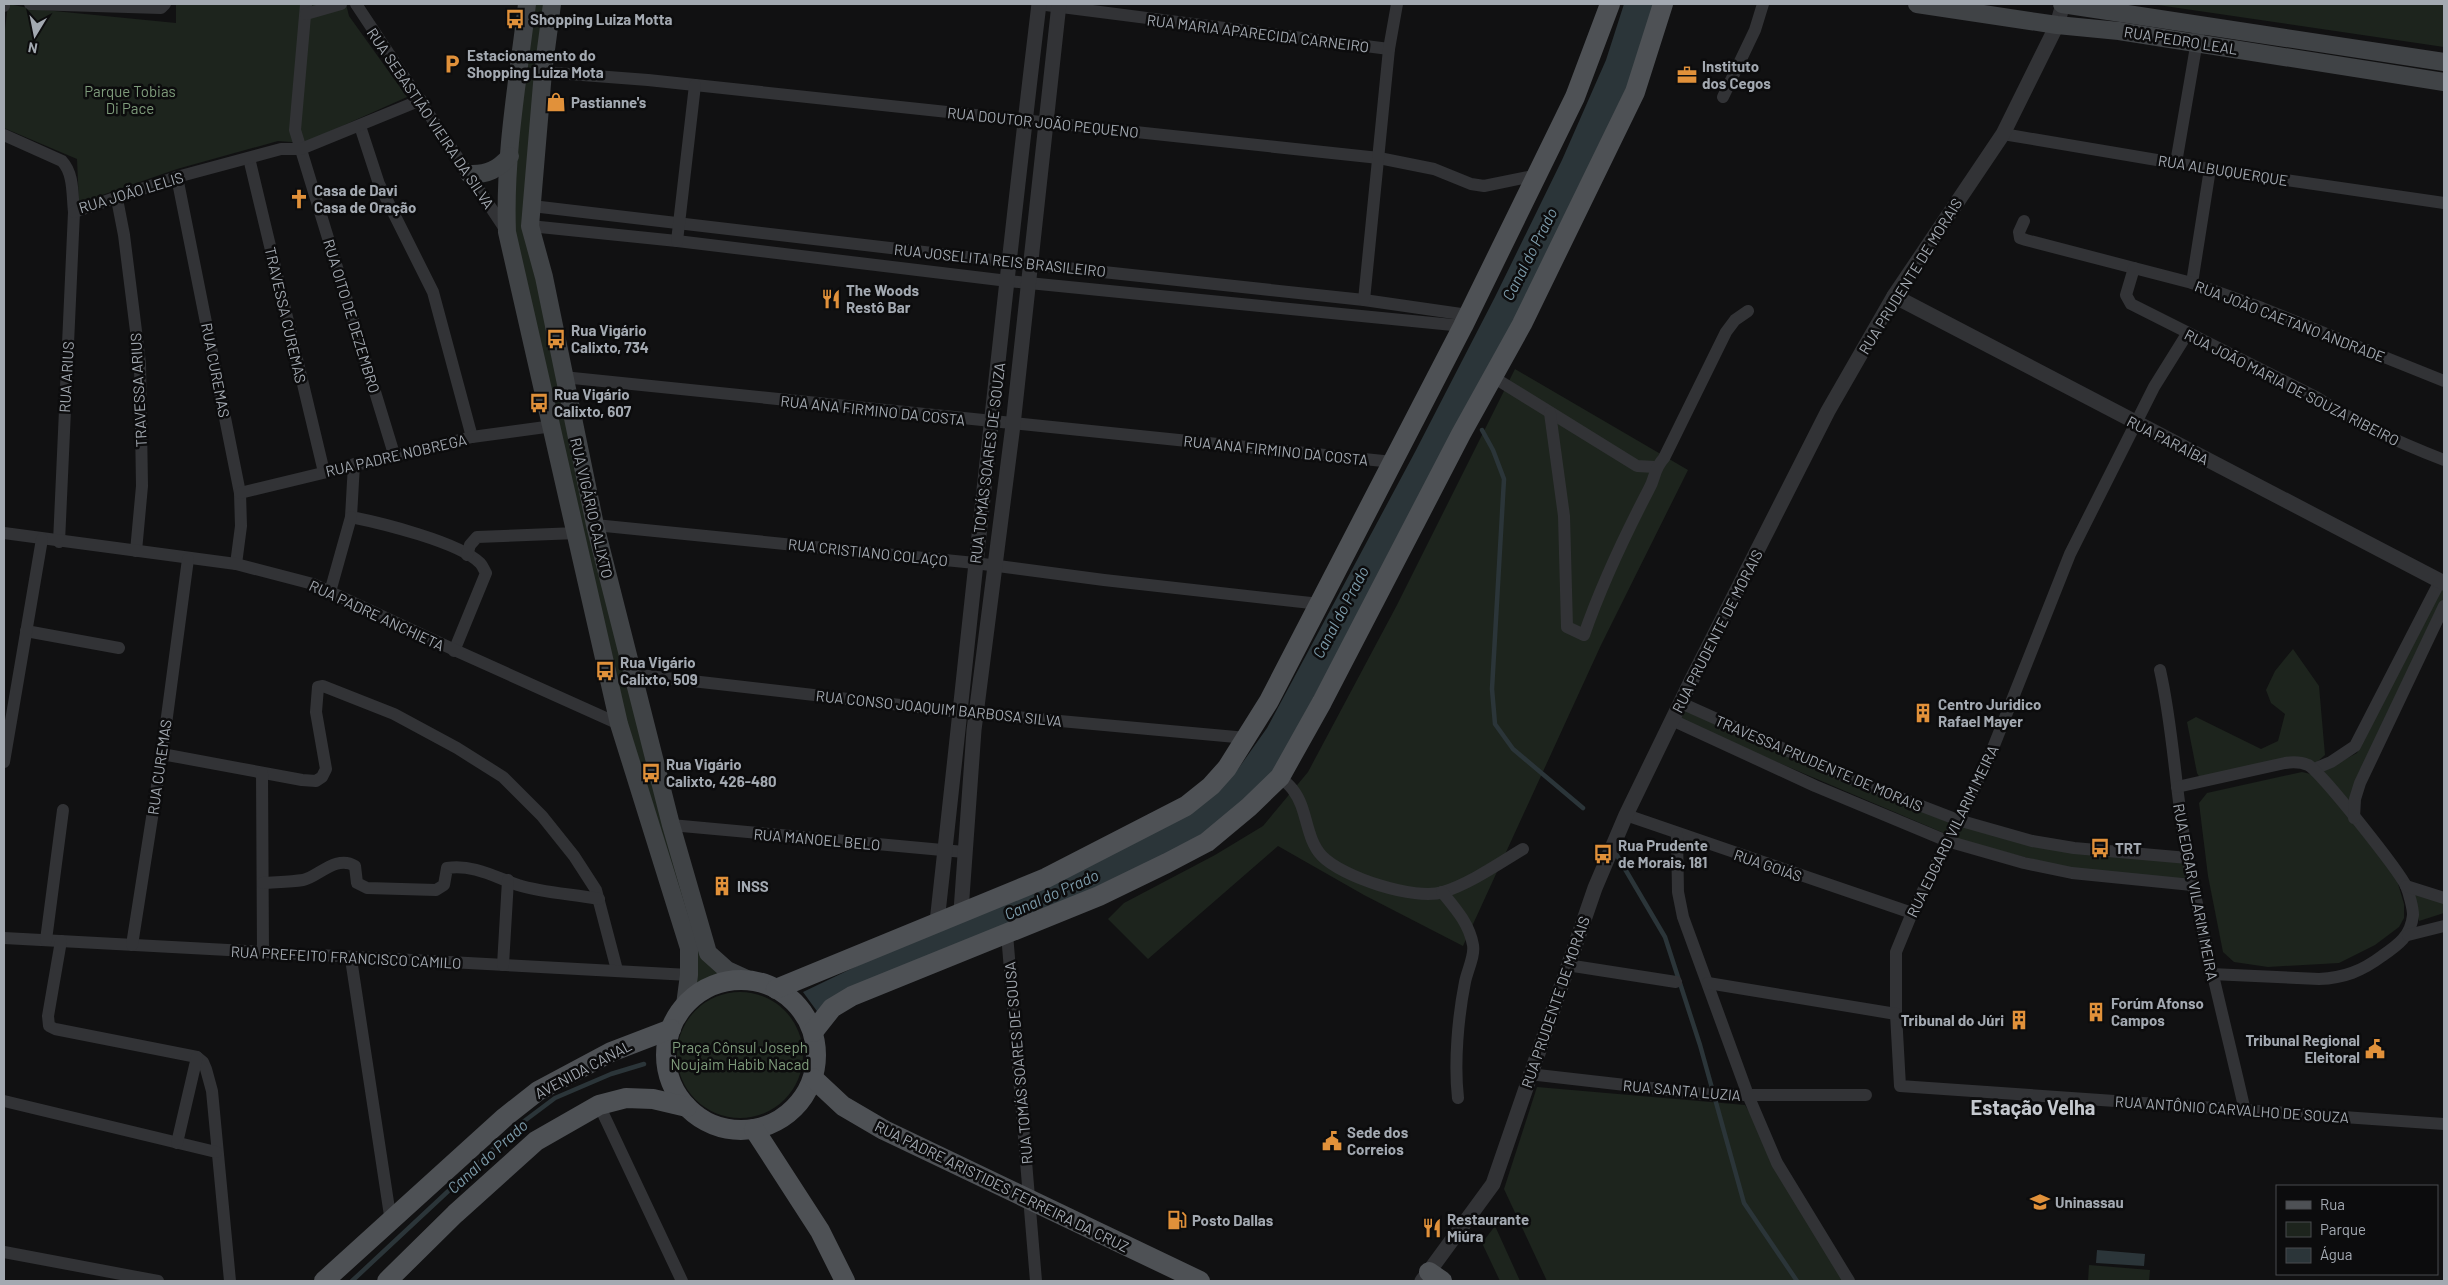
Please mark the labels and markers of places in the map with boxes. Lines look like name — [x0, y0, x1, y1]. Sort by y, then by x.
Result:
bus stop icon: Shopping Luiza Motta — [504, 8, 526, 30]
place label: Shopping Luiza Motta — [530, 10, 673, 28]
place label: Estacionamento do Shopping Luiza Mota — [467, 46, 604, 81]
parking icon: Estacionamento do Shopping Luiza Mota — [441, 53, 463, 75]
place label: Instituto dos Cegos — [1702, 57, 1771, 92]
office icon: Instituto dos Cegos — [1676, 64, 1698, 86]
shop icon: Pastianne's — [545, 91, 567, 113]
place label: Pastianne's — [571, 93, 647, 111]
place label: Casa de Davi Casa de Oração — [314, 181, 416, 216]
church icon: Casa de Davi Casa de Oração — [288, 188, 310, 210]
place label: The Woods Restô Bar — [846, 281, 920, 316]
restaurant icon: The Woods Restô Bar — [820, 288, 842, 310]
place label: Rua Vigário Calixto, 734 — [571, 321, 649, 356]
bus stop icon: Rua Vigário Calixto, 734 — [545, 328, 567, 350]
place label: Rua Vigário Calixto, 607 — [554, 385, 632, 420]
bus stop icon: Rua Vigário Calixto, 607 — [528, 392, 550, 414]
place label: Rua Vigário Calixto, 509 — [620, 653, 698, 688]
bus stop icon: Rua Vigário Calixto, 509 — [594, 660, 616, 682]
place label: Centro Juridico Rafael Mayer — [1938, 695, 2041, 730]
building icon: Centro Juridico Rafael Mayer — [1912, 702, 1934, 724]
place label: Rua Vigário Calixto, 426-480 — [666, 755, 777, 790]
bus stop icon: Rua Vigário Calixto, 426-480 — [640, 762, 662, 784]
place label: Rua Prudente de Morais, 181 — [1618, 836, 1708, 871]
bus stop icon: TRT — [2089, 837, 2111, 859]
place label: TRT — [2115, 839, 2142, 857]
bus stop icon: Rua Prudente de Morais, 181 — [1592, 843, 1614, 865]
building icon: INSS — [711, 875, 733, 897]
place label: INSS — [737, 877, 769, 895]
place label: Forúm Afonso Campos — [2111, 994, 2204, 1029]
building icon: Forúm Afonso Campos — [2085, 1001, 2107, 1023]
building icon: Tribunal do Júri — [2008, 1009, 2030, 1031]
place label: Tribunal do Júri — [1901, 1011, 2004, 1029]
place label: Tribunal Regional Eleitoral — [2245, 1031, 2360, 1066]
public building icon: Tribunal Regional Eleitoral — [2364, 1038, 2386, 1060]
place label: Sede dos Correios — [1347, 1123, 1409, 1158]
public building icon: Sede dos Correios — [1321, 1130, 1343, 1152]
school or university icon: Uninassau — [2029, 1191, 2051, 1213]
place label: Uninassau — [2055, 1193, 2124, 1211]
fuel station icon: Posto Dallas — [1166, 1209, 1188, 1231]
place label: Restaurante Miúra — [1447, 1210, 1529, 1245]
place label: Posto Dallas — [1192, 1211, 1274, 1229]
restaurant icon: Restaurante Miúra — [1421, 1217, 1443, 1239]

